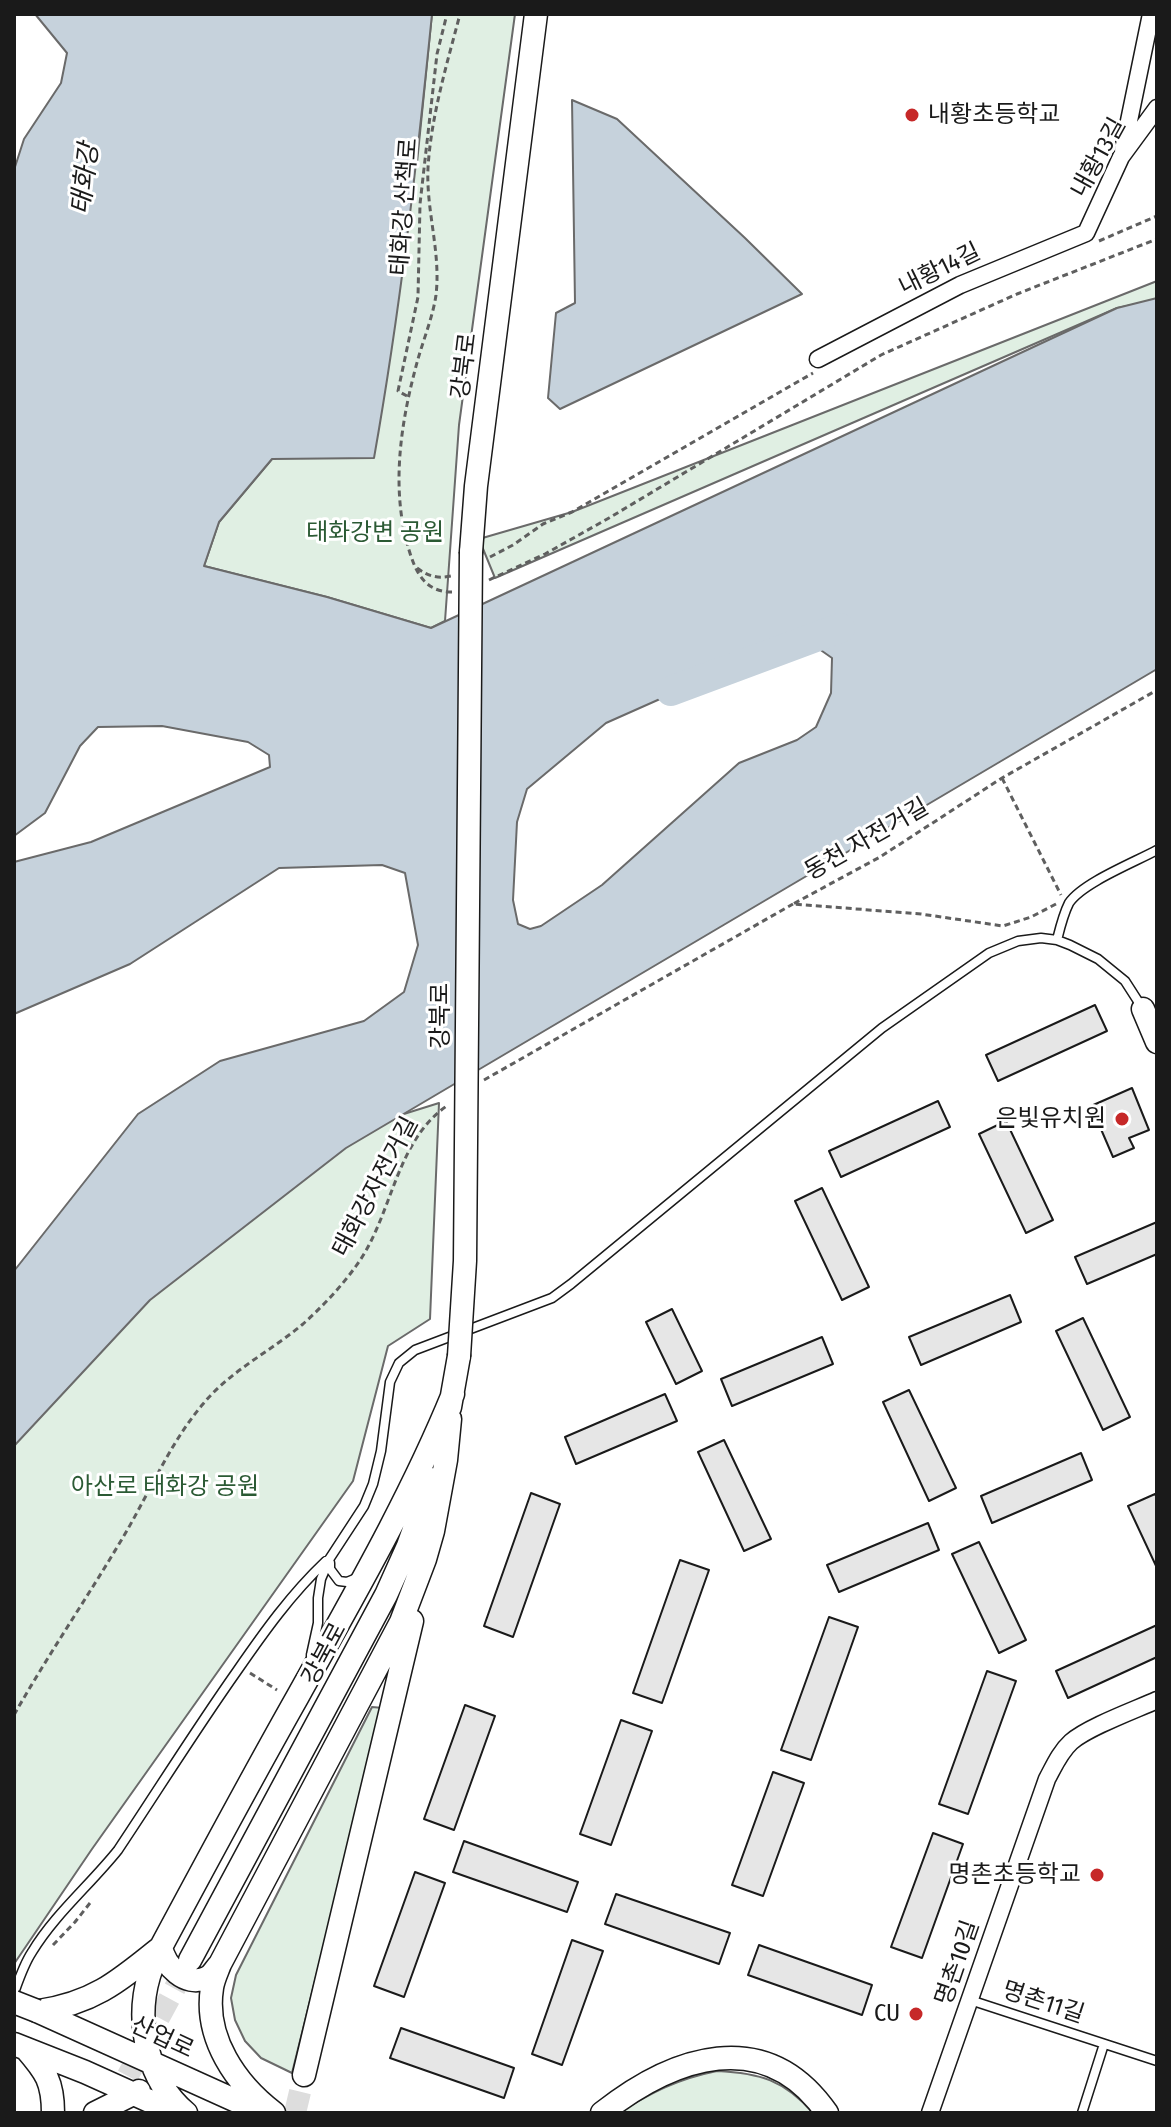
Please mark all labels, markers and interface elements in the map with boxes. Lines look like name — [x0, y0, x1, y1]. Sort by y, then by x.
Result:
place label: 내황초등학교 — [928, 101, 1060, 129]
marker: 내황초등학교 — [903, 106, 921, 124]
street label: 내황13길 — [1065, 113, 1133, 203]
street label: 태화강 산책로 — [386, 137, 424, 277]
water label: 태화강 — [66, 141, 106, 217]
street label: 내황14길 — [894, 238, 986, 302]
street label: 강북로 — [447, 331, 483, 401]
park label: 태화강변 공원 — [306, 519, 444, 547]
street label: 동천 자전거길 — [800, 793, 934, 887]
street label: 강북로 — [427, 983, 455, 1049]
place label: 은빛유치원 — [996, 1105, 1106, 1133]
marker: 은빛유치원 — [1113, 1110, 1131, 1128]
street label: 태화강자전거길 — [327, 1112, 425, 1262]
park label: 아산로 태화강 공원 — [71, 1473, 259, 1501]
street label: 강북로 — [297, 1618, 353, 1690]
place label: 명촌초등학교 — [949, 1861, 1081, 1889]
marker: 명촌초등학교 — [1088, 1866, 1106, 1884]
street label: 명촌10길 — [930, 1917, 986, 2009]
street label: 명촌11길 — [998, 1976, 1088, 2030]
place label: CU — [874, 2000, 900, 2028]
marker: CU — [907, 2005, 925, 2023]
street label: 산업로 — [126, 2011, 198, 2065]

